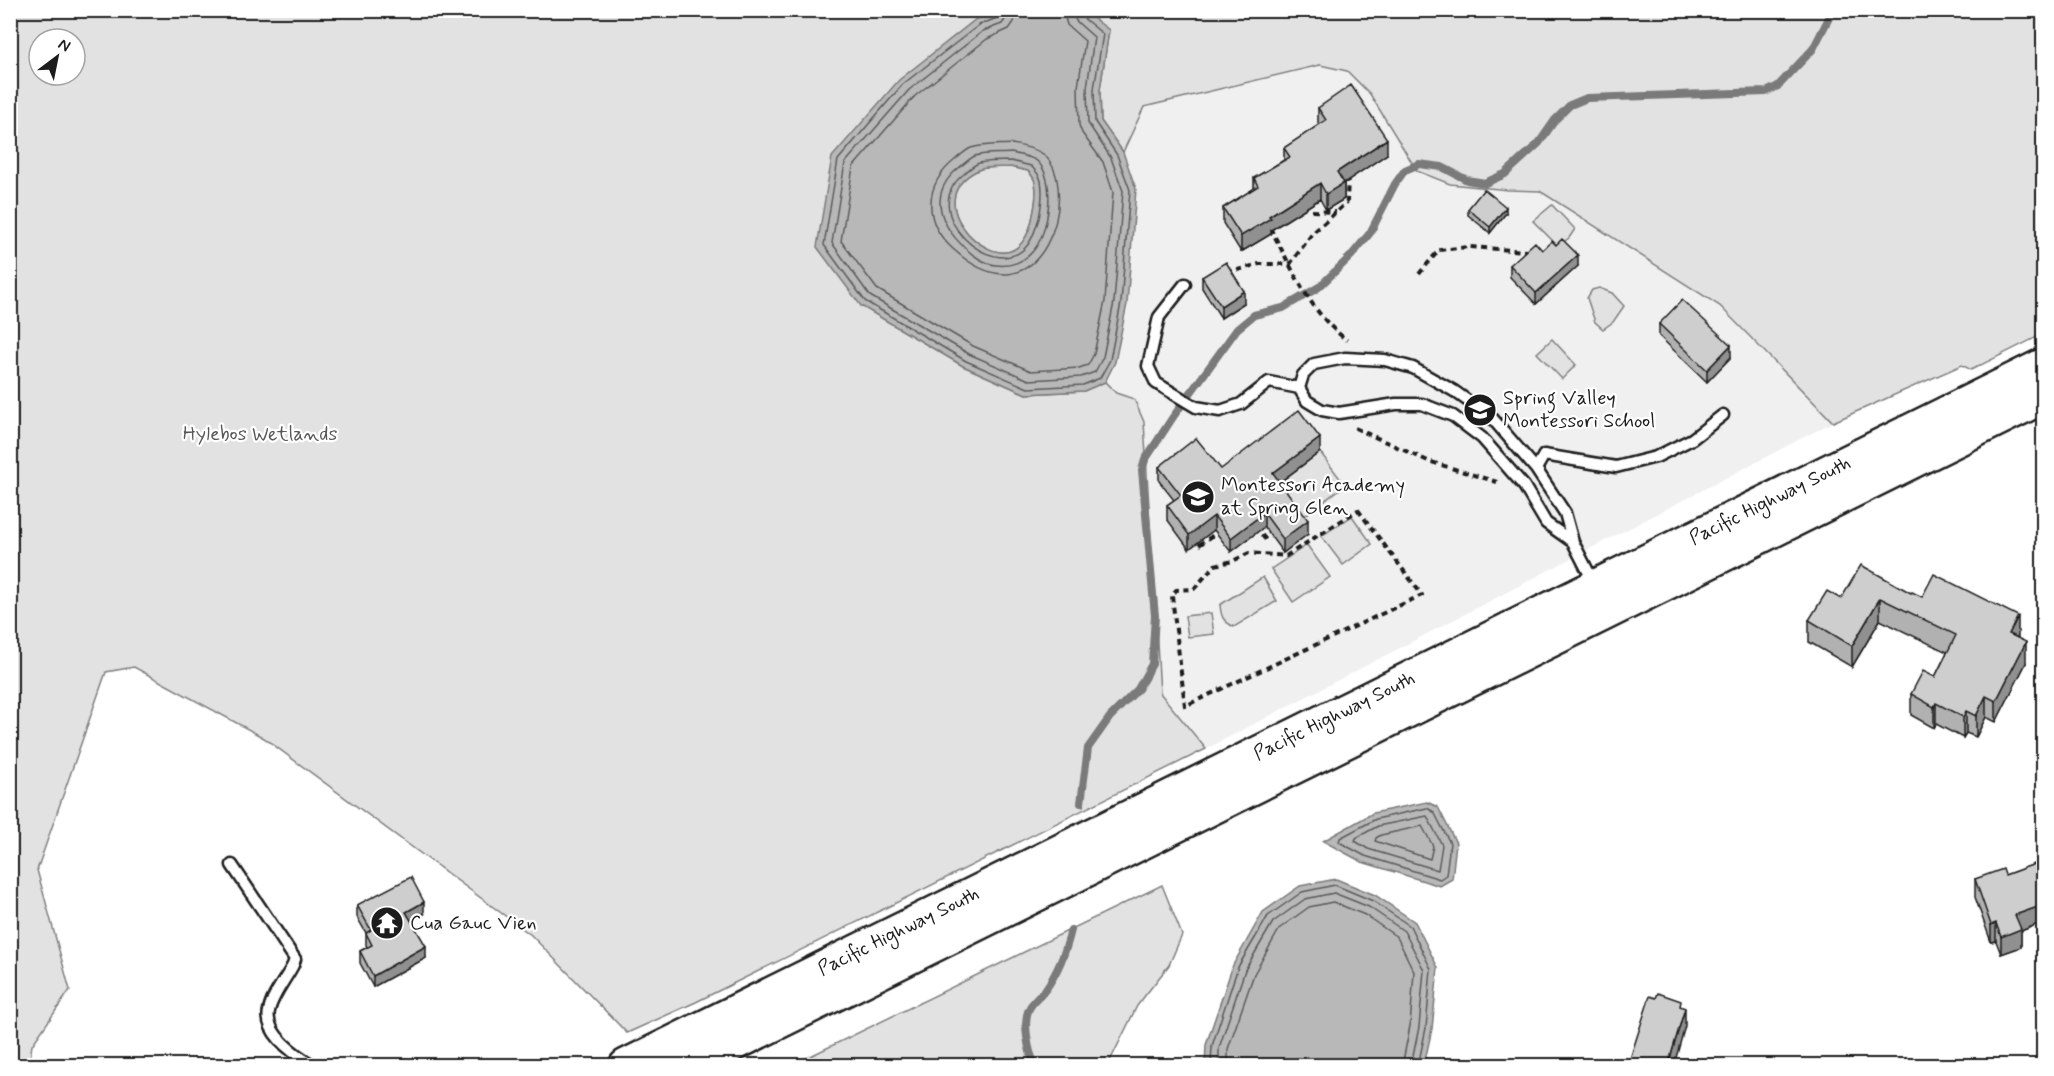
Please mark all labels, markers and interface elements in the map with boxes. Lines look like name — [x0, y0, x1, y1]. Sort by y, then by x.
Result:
north arrow — [27, 27, 87, 87]
text: N — [54, 34, 74, 57]
place label: Spring Valley Montessori School — [1503, 385, 1655, 435]
school or university icon: Spring Valley Montessori School — [1462, 392, 1498, 428]
park label: Hylebos Wetlands — [183, 421, 337, 448]
street label: Pacific Highway South — [1685, 449, 1855, 552]
place label: Montessori Academy at Spring Glen — [1221, 472, 1405, 523]
school or university icon: Montessori Academy at Spring Glen — [1180, 479, 1216, 515]
street label: Pacific Highway South — [1249, 665, 1419, 767]
street label: Pacific Highway South — [813, 880, 984, 983]
temple icon: Cua Gauc Vien — [369, 905, 405, 941]
place label: Cua Gauc Vien — [410, 910, 537, 937]

